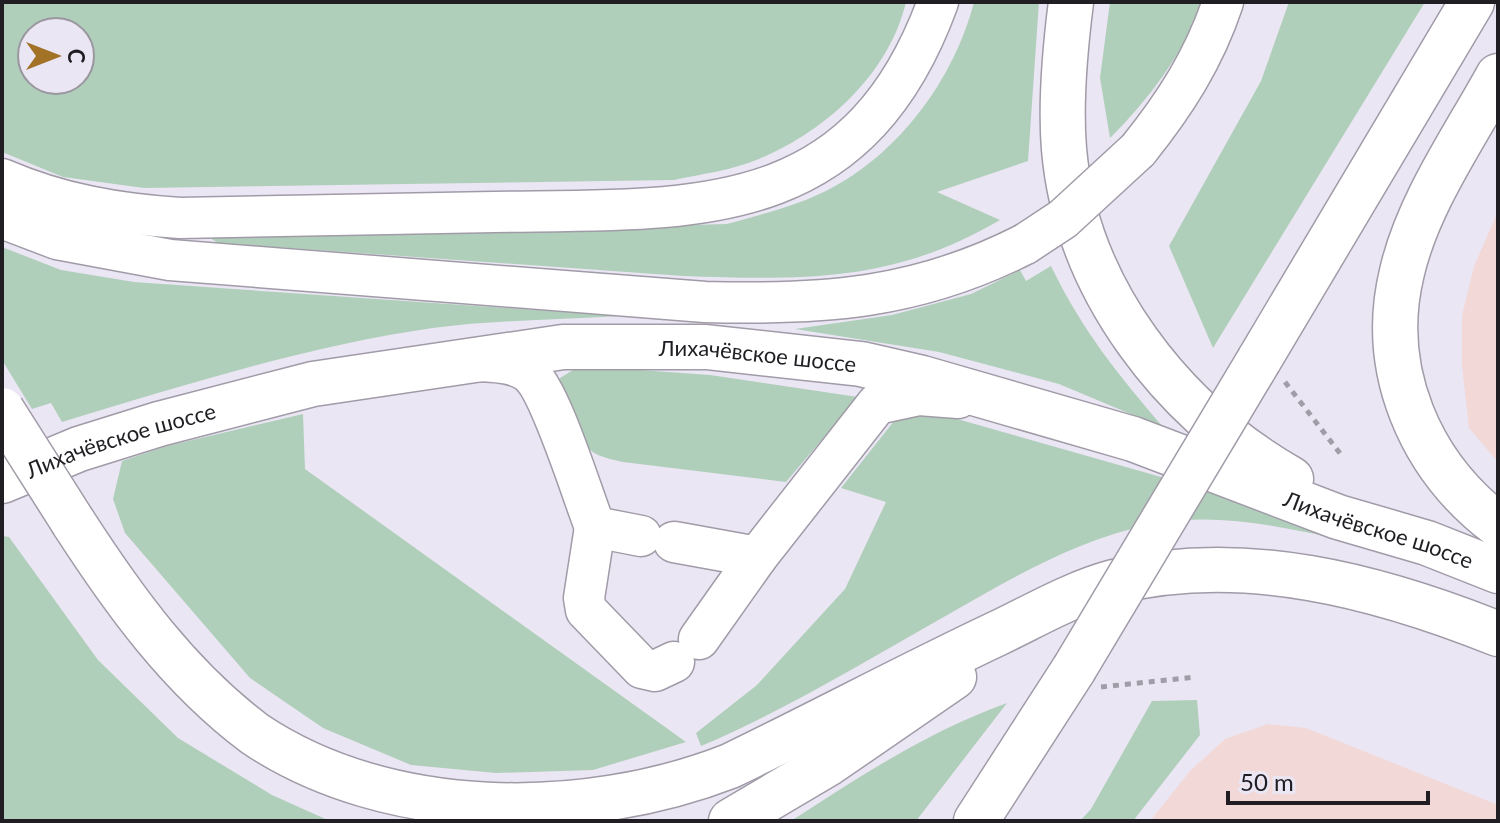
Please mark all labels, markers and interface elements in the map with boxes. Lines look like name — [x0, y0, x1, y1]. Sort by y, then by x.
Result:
north arrow — [16, 16, 96, 96]
text: С — [63, 49, 90, 64]
street label: Лихачёвское шоссе — [658, 334, 858, 377]
street label: Лихачёвское шоссе — [21, 396, 219, 484]
street label: Лихачёвское шоссе — [1279, 484, 1477, 574]
scale bar — [1228, 755, 1428, 805]
text: 50 m — [1240, 767, 1294, 796]

